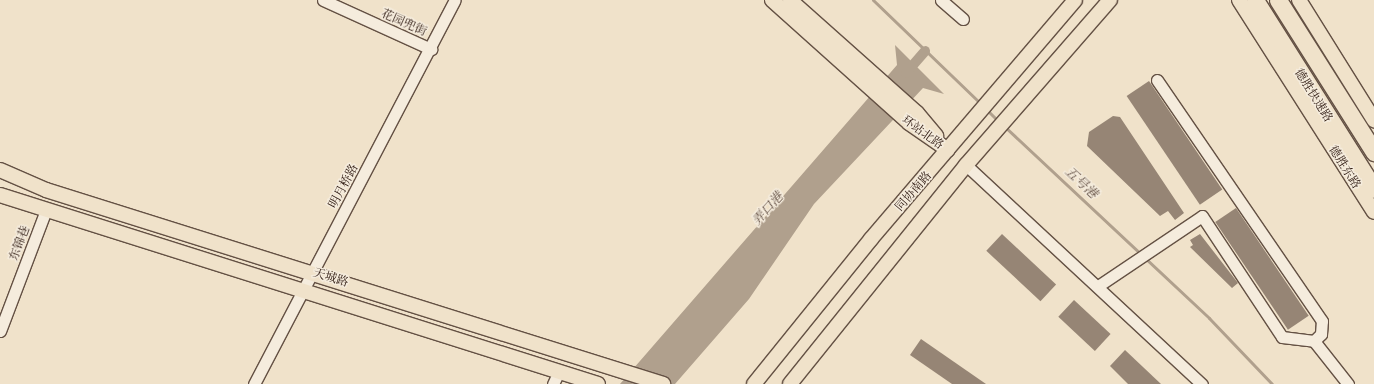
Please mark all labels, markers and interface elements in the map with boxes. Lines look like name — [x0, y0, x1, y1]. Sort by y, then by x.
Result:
street label: 花园兜街 — [379, 6, 429, 38]
street label: 德胜快速路 — [1292, 66, 1336, 124]
street label: 环站北路 — [899, 112, 947, 152]
street label: 德胜东路 — [1326, 143, 1364, 191]
street label: 明月桥路 — [325, 161, 361, 211]
water label: 五号港 — [1061, 164, 1101, 202]
street label: 同协南路 — [892, 168, 934, 214]
water label: 弄口港 — [749, 189, 787, 229]
street label: 东锦巷 — [6, 224, 32, 262]
street label: 天城路 — [312, 265, 350, 289]

